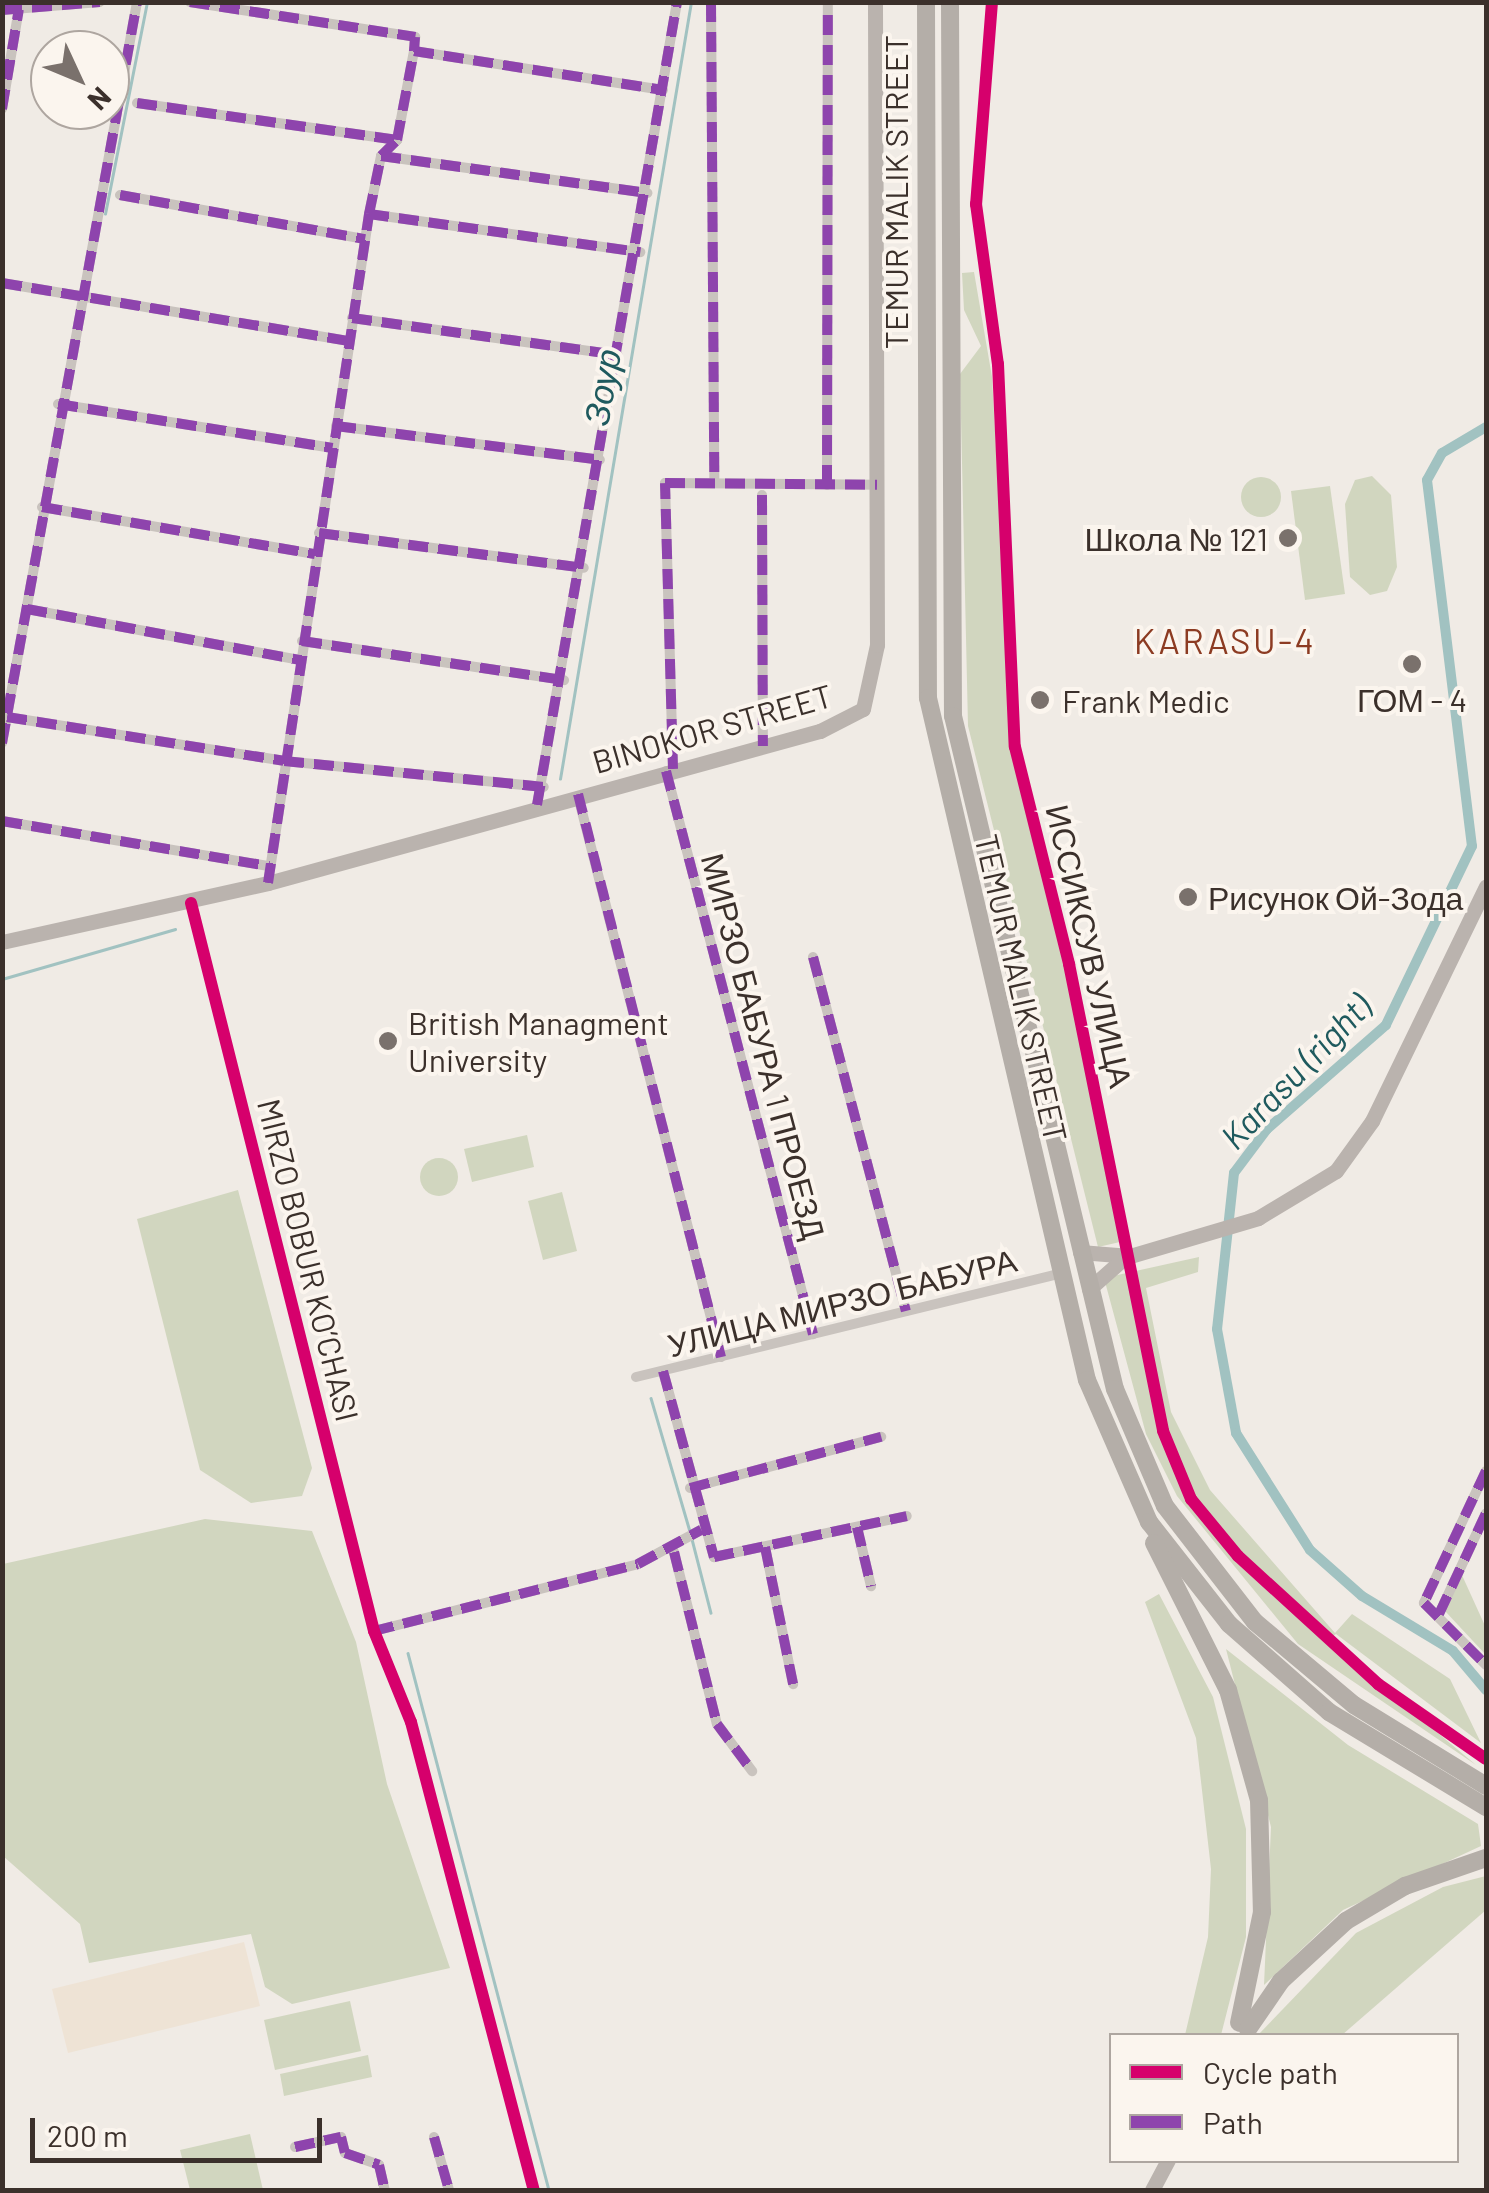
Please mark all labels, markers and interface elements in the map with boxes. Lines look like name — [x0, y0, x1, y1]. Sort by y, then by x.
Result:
north arrow — [30, 30, 130, 130]
street label: TEMUR MALIK STREET — [876, 35, 914, 349]
text: N — [81, 81, 119, 118]
water label: Зоур — [574, 346, 628, 428]
place label: Школа № 121 — [1085, 519, 1268, 557]
marker: Школа № 121 — [1277, 527, 1299, 549]
district label: KARASU-4 — [1134, 619, 1316, 661]
marker: ГОМ - 4 — [1401, 653, 1423, 675]
street label: BINOKOR STREET — [588, 675, 836, 781]
place label: ГОМ - 4 — [1357, 680, 1467, 718]
place label: Frank Medic — [1062, 681, 1230, 719]
marker: Frank Medic — [1027, 687, 1053, 713]
street label: ИССИКСУВ УЛИЦА — [1039, 801, 1141, 1091]
street label: TEMUR MALIK STREET — [968, 830, 1076, 1146]
street label: МИРЗО БАБУРА 1 ПРОЕЗД — [694, 849, 834, 1243]
place label: Рисунок Ой-Зода — [1208, 878, 1463, 916]
marker: Рисунок Ой-Зода — [1177, 886, 1199, 908]
water label: Karasu (right) — [1211, 985, 1379, 1157]
place label: British Managment University — [408, 1004, 669, 1079]
marker: British Managment University — [377, 1030, 399, 1052]
street label: MIRZO BOBUR KO‘CHASI — [250, 1095, 368, 1425]
street label: УЛИЦА МИРЗО БАБУРА — [664, 1240, 1020, 1364]
legend — [1109, 2033, 1459, 2163]
text: Cycle path — [1203, 2054, 1338, 2090]
scale bar — [35, 2098, 328, 2160]
text: Path — [1203, 2104, 1263, 2140]
text: 200 m — [47, 2117, 128, 2153]

